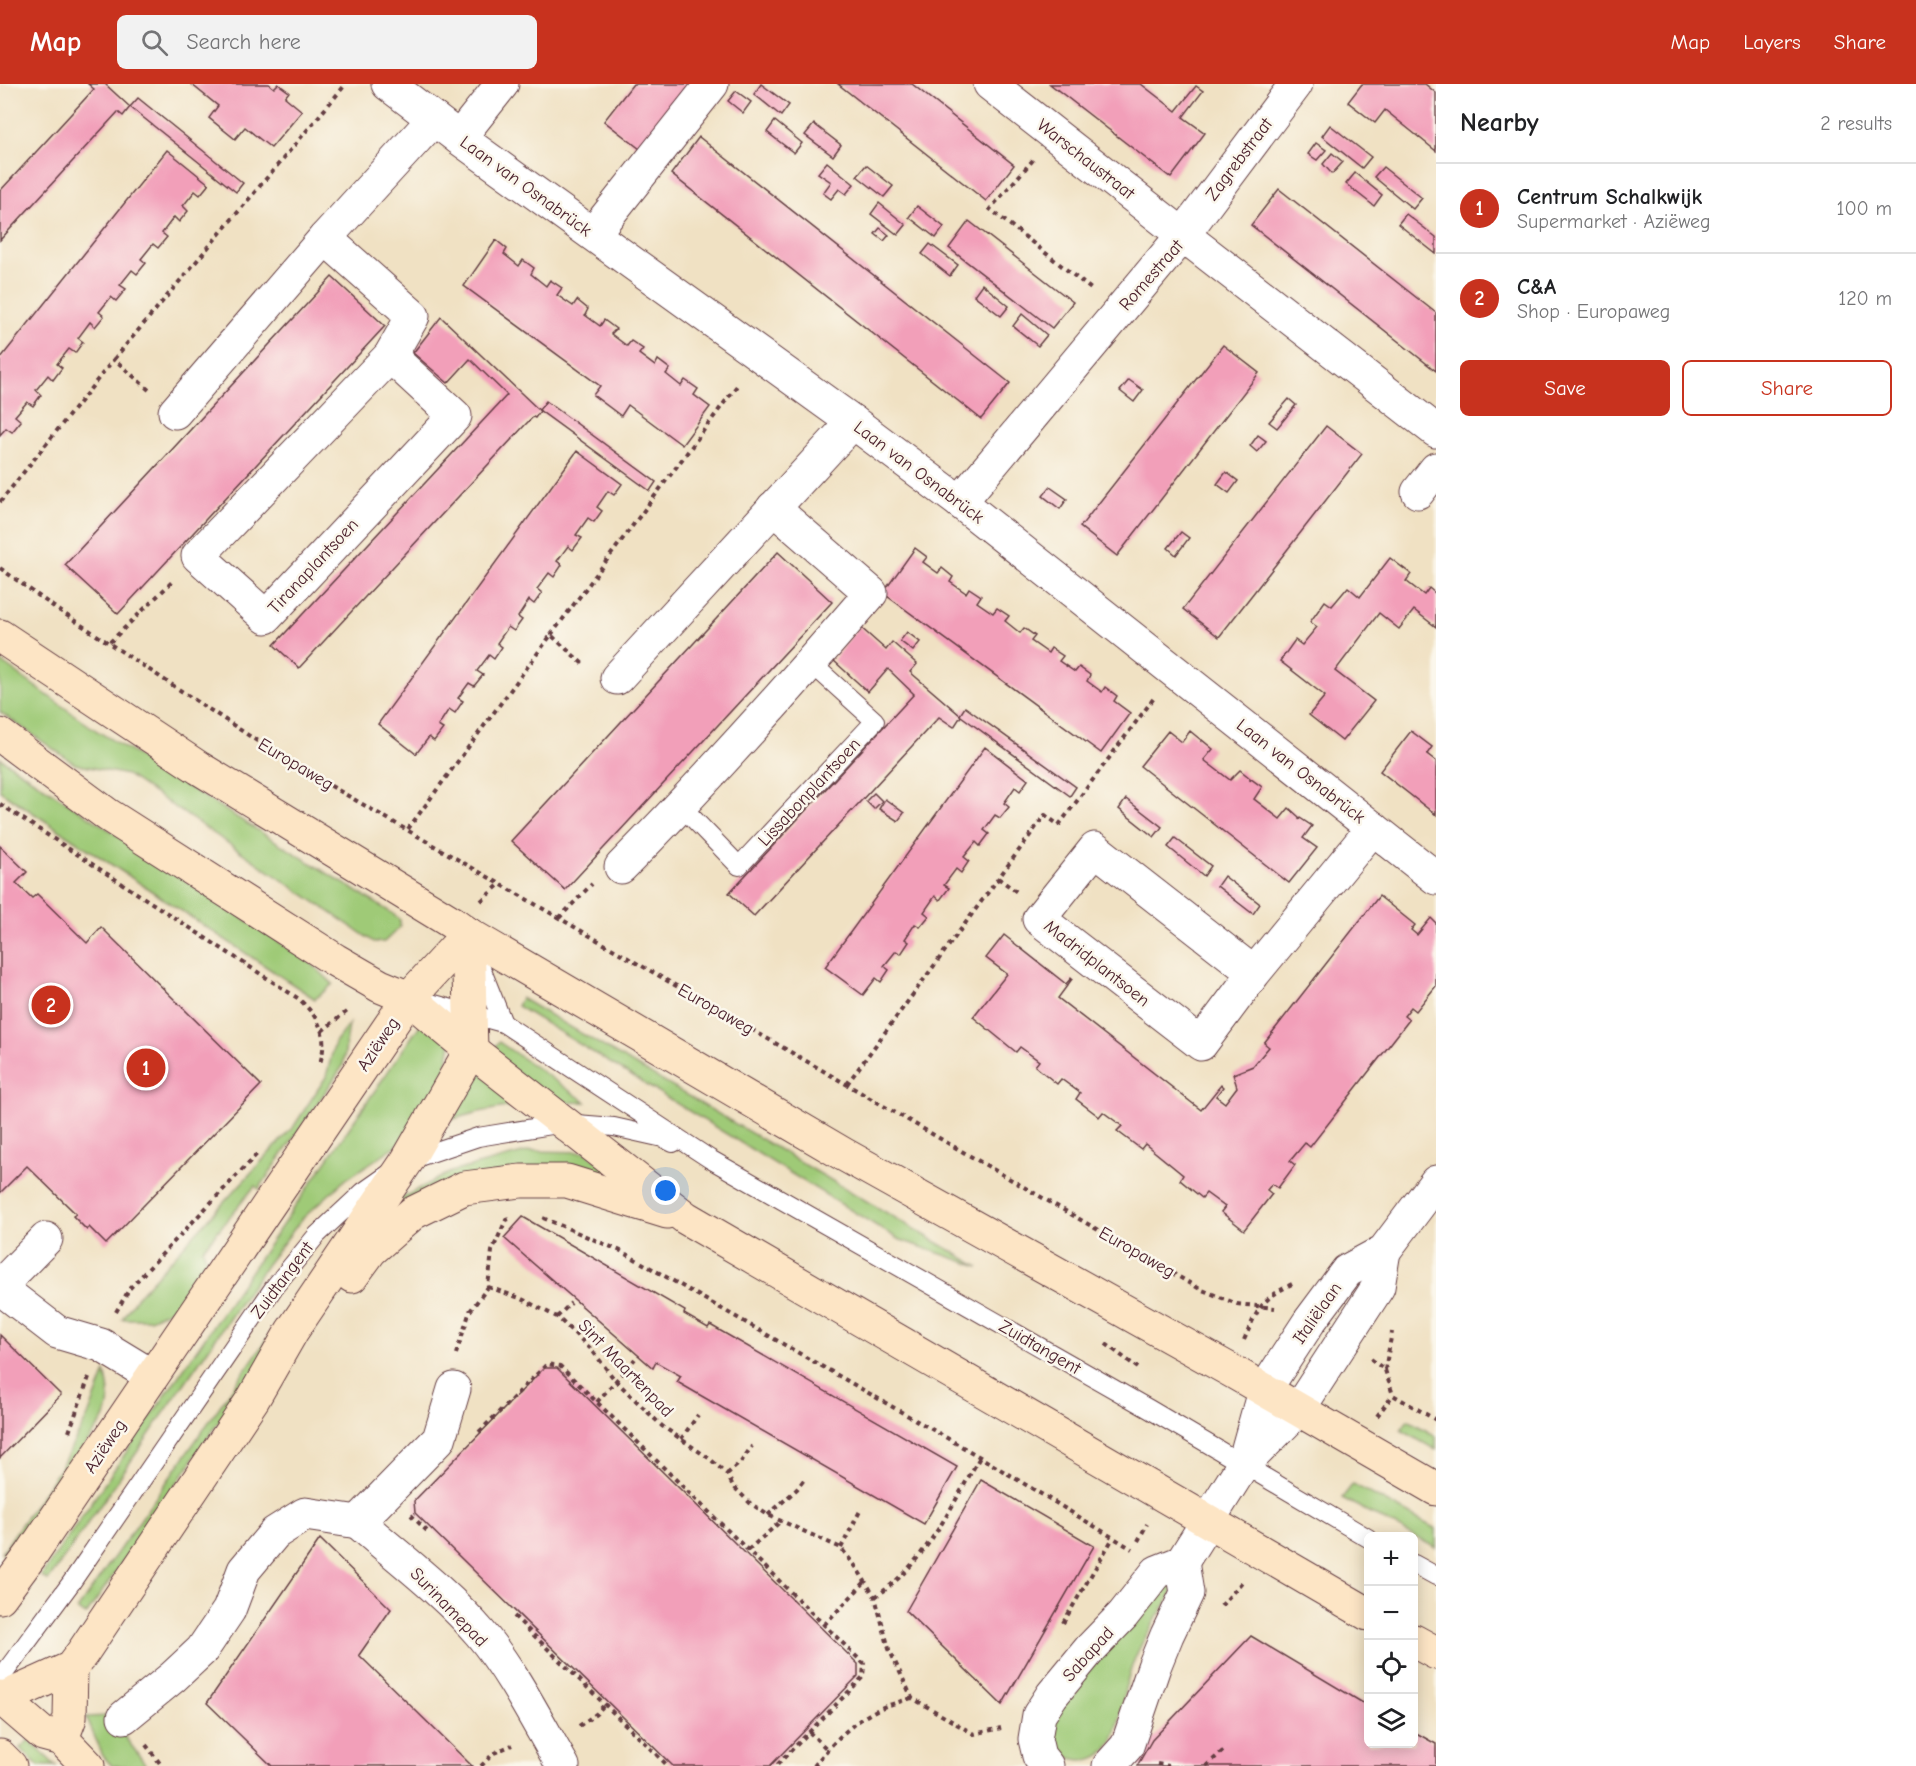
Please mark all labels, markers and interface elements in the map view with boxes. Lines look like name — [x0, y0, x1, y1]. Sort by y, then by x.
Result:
search box — [117, 15, 537, 69]
text: Map — [30, 26, 81, 58]
icon: search — [138, 26, 171, 59]
text: Search here — [186, 29, 301, 55]
text: Map — [1671, 30, 1710, 54]
text: Layers — [1743, 30, 1801, 54]
text: Share — [1834, 30, 1886, 54]
text: Nearby — [1460, 108, 1539, 138]
text: 2 results — [1820, 112, 1892, 135]
street label: Zagrebstraat — [1202, 113, 1278, 205]
street label: Warschaustraat — [1033, 115, 1139, 205]
street label: Laan van Osnabrück — [456, 132, 596, 241]
text: Centrum Schalkwijk — [1517, 184, 1702, 210]
text: 1 — [1476, 197, 1483, 220]
text: 100 m — [1837, 197, 1892, 220]
text: Supermarket · Aziëweg — [1517, 210, 1711, 233]
street label: Romestraat — [1115, 235, 1188, 315]
text: C&A — [1517, 274, 1556, 300]
text: 2 — [1475, 287, 1484, 310]
text: 120 m — [1838, 287, 1892, 310]
text: Shop · Europaweg — [1517, 300, 1670, 323]
button: Save — [1460, 360, 1670, 416]
button: Share — [1682, 360, 1892, 416]
street label: Laan van Osnabrück — [850, 417, 988, 528]
street label: Tiranaplantsoen — [264, 514, 363, 618]
street label: Laan van Osnabrück — [1232, 715, 1369, 828]
street label: Europaweg — [254, 734, 337, 795]
street label: Lissabonplantsoen — [754, 734, 865, 851]
street label: Madridplantsoen — [1040, 916, 1154, 1011]
street label: Europaweg — [674, 979, 757, 1040]
pin: 2 — [32, 982, 70, 1028]
street label: Aziëweg — [353, 1013, 404, 1075]
pin: 1 — [126, 1046, 166, 1090]
your location — [651, 1176, 680, 1205]
street label: Europaweg — [1095, 1222, 1178, 1283]
street label: Zuidtangent — [247, 1237, 319, 1323]
street label: Italiëlaan — [1289, 1278, 1346, 1348]
street label: Sint Maartenpad — [574, 1315, 678, 1422]
street label: Zuidtangent — [995, 1316, 1085, 1380]
street label: Aziëweg — [80, 1415, 131, 1477]
map controls — [1364, 1532, 1418, 1748]
button: + — [1364, 1532, 1418, 1586]
street label: Surinamepad — [406, 1563, 492, 1651]
button: − — [1364, 1586, 1418, 1640]
street label: Sabapad — [1058, 1623, 1118, 1686]
button: locate — [1364, 1640, 1418, 1694]
button: layers — [1364, 1694, 1418, 1748]

